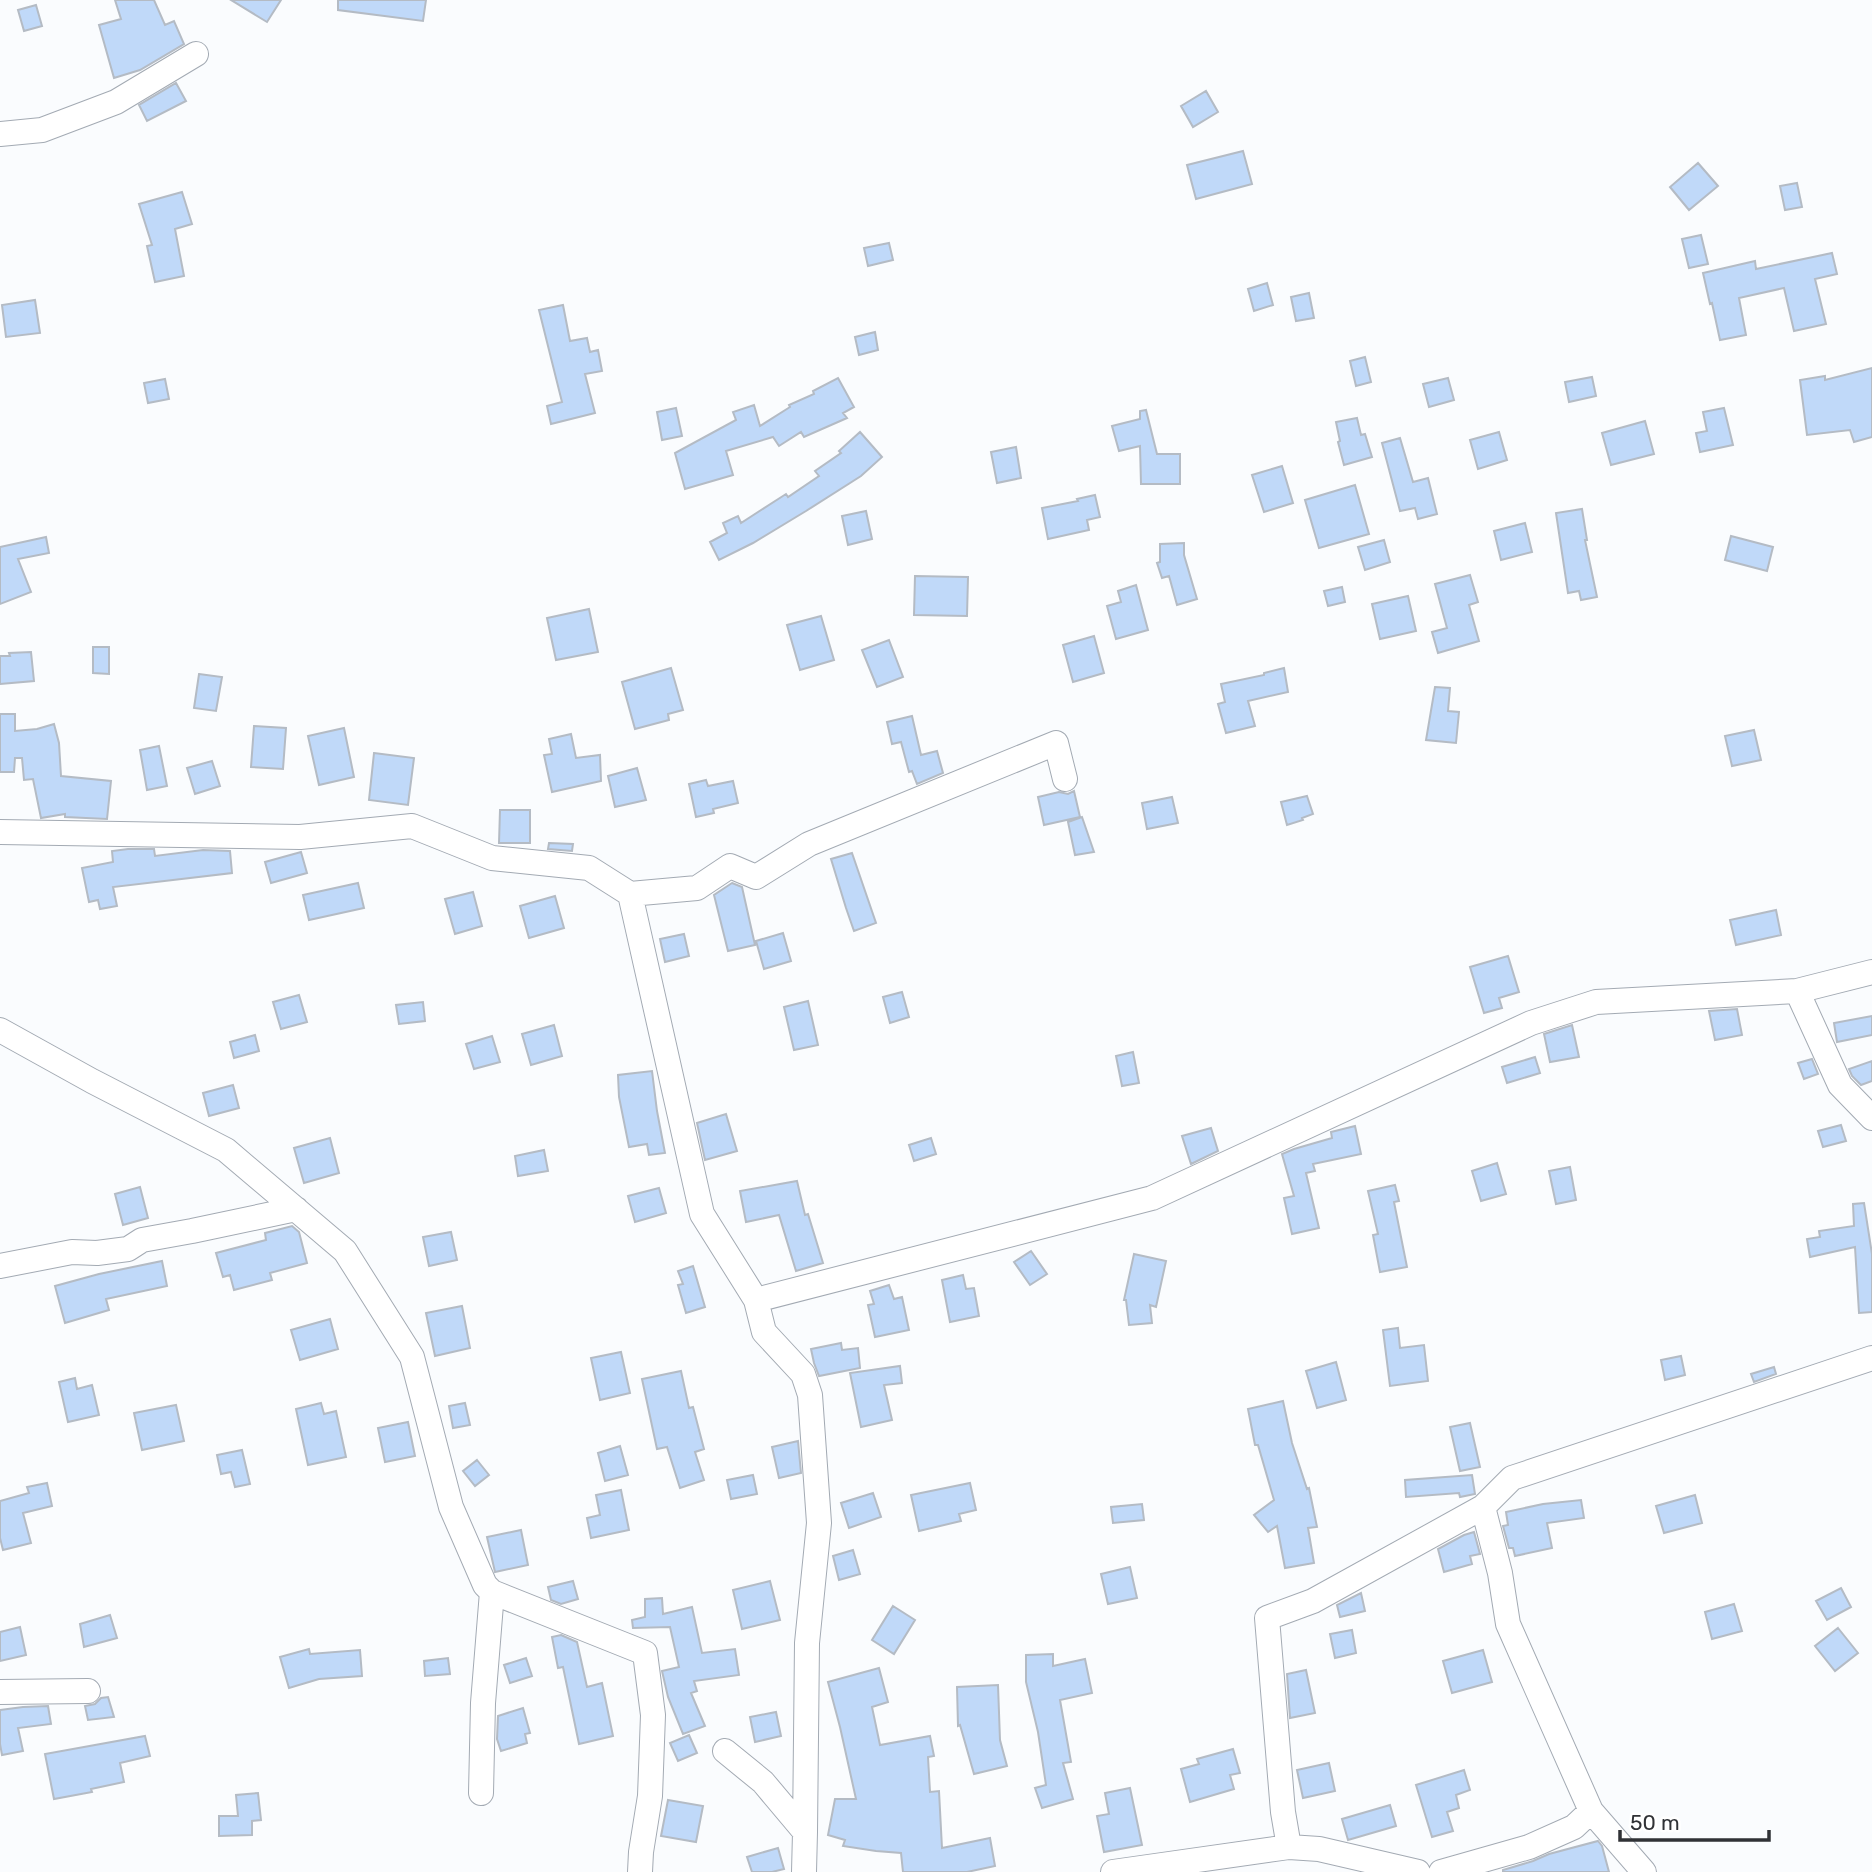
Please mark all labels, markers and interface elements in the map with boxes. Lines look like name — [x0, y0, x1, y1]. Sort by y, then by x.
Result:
scale bar — [1620, 1798, 1769, 1842]
text: 50 m — [1630, 1810, 1680, 1835]

